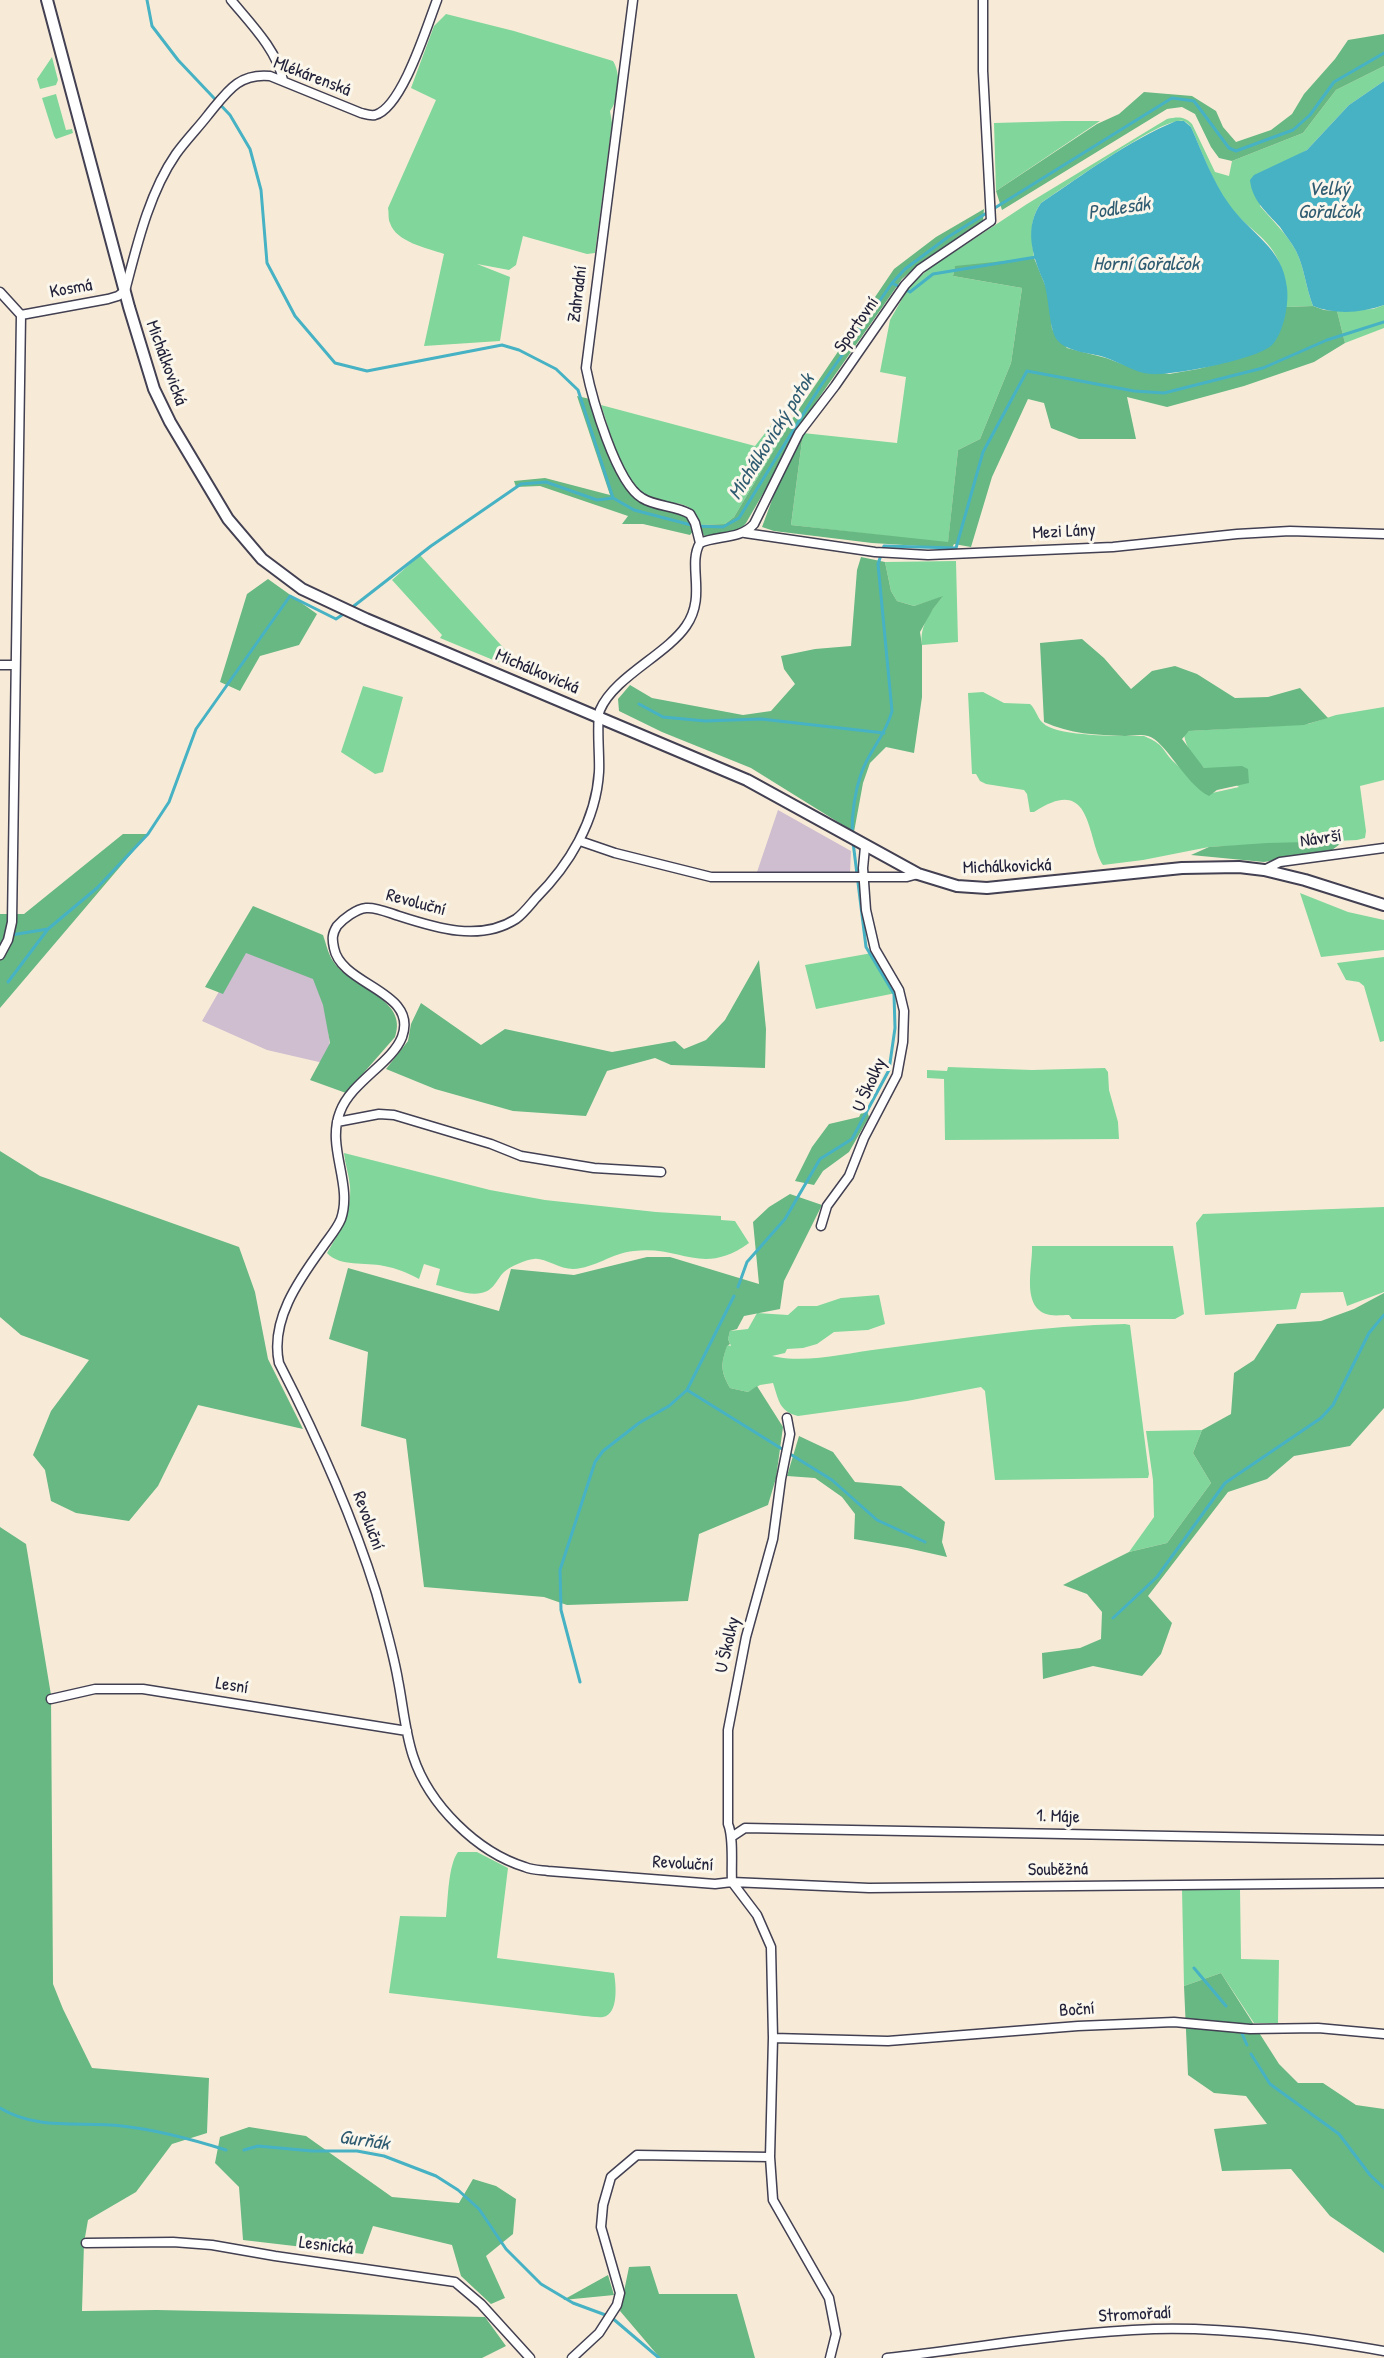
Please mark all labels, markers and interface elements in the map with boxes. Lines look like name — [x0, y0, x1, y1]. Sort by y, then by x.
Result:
street label: Mlékárenská — [270, 52, 354, 102]
water label: Velký Gořalčok — [1298, 178, 1360, 225]
water label: Podlesák — [1086, 192, 1152, 226]
water label: Horní Gořalčok — [1093, 253, 1199, 277]
street label: Zahradní — [564, 264, 592, 324]
street label: Kosmá — [48, 275, 94, 303]
street label: Sportovní — [830, 293, 884, 357]
street label: Michálkovická — [141, 318, 191, 408]
water label: Michálkovický potok — [724, 370, 820, 504]
street label: Mezi Lány — [1032, 520, 1096, 544]
street label: Michálkovická — [492, 645, 582, 699]
street label: Návrší — [1299, 825, 1343, 853]
street label: Michálkovická — [962, 855, 1052, 879]
street label: Revoluční — [384, 885, 448, 921]
street label: U Školky — [849, 1055, 891, 1115]
street label: Revoluční — [347, 1489, 389, 1553]
street label: U Školky — [711, 1615, 745, 1675]
street label: Lesní — [214, 1673, 250, 1699]
street label: 1. Máje — [1036, 1805, 1080, 1829]
street label: Revoluční — [652, 1852, 714, 1876]
street label: Souběžná — [1028, 1859, 1088, 1881]
street label: Boční — [1059, 1998, 1095, 2022]
water label: Gurňák — [337, 2126, 391, 2156]
street label: Lesnická — [298, 2232, 354, 2260]
street label: Stromořadí — [1098, 2302, 1172, 2328]

